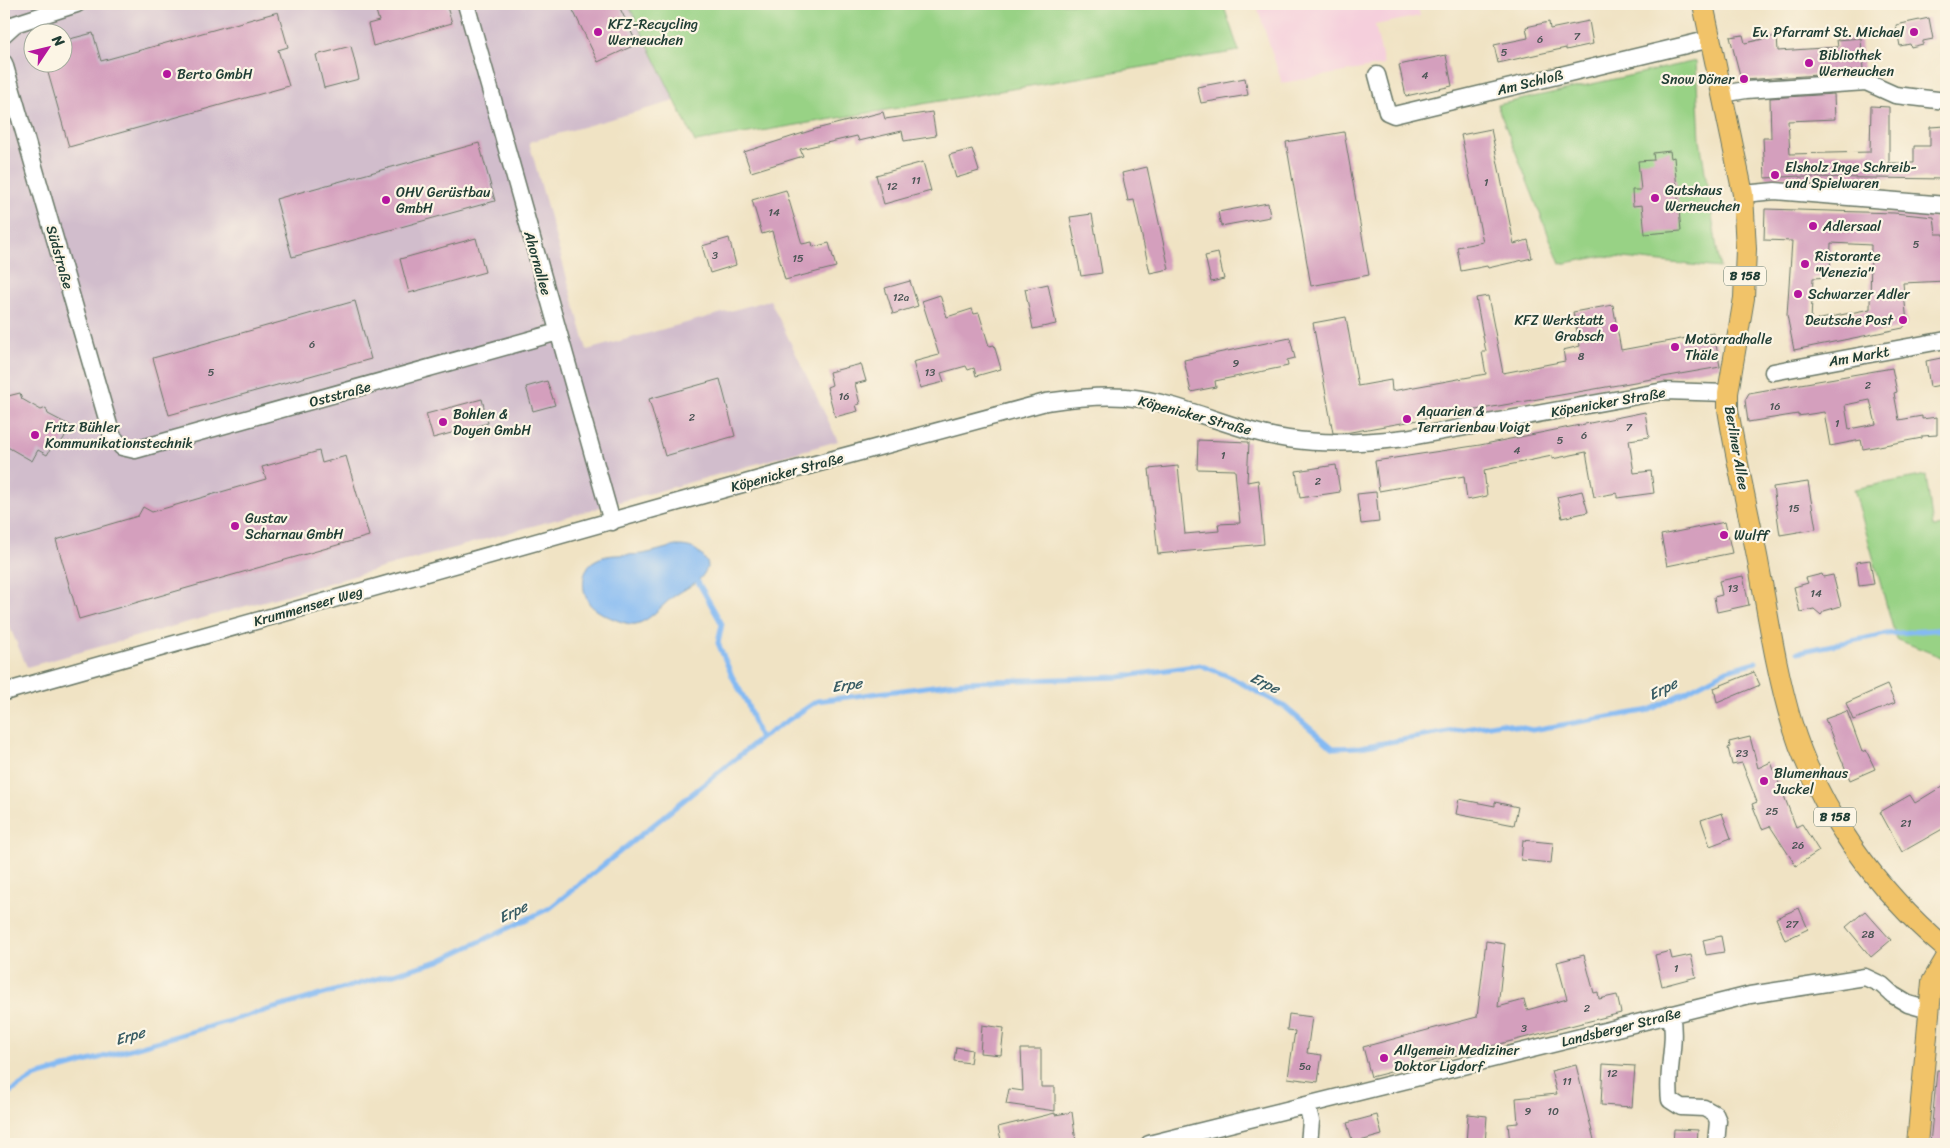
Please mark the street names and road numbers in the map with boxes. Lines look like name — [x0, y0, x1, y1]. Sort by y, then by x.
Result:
street label: Am Schloß — [1493, 62, 1566, 103]
street label: Südstraße — [38, 222, 81, 292]
street label: Ahornallee — [516, 227, 559, 298]
road number: B 158 — [1724, 266, 1766, 286]
street label: Am Markt — [1826, 339, 1891, 374]
street label: Oststraße — [306, 374, 374, 415]
street label: Köpenicker Straße — [1549, 380, 1667, 425]
street label: Köpenicker Straße — [1135, 388, 1254, 443]
street label: Berliner Allee — [1717, 404, 1756, 492]
street label: Köpenicker Straße — [728, 445, 847, 500]
street label: Krummenseer Weg — [250, 579, 366, 634]
road number: B 158 — [1814, 808, 1856, 826]
street label: Landsberger Straße — [1559, 1001, 1684, 1054]

